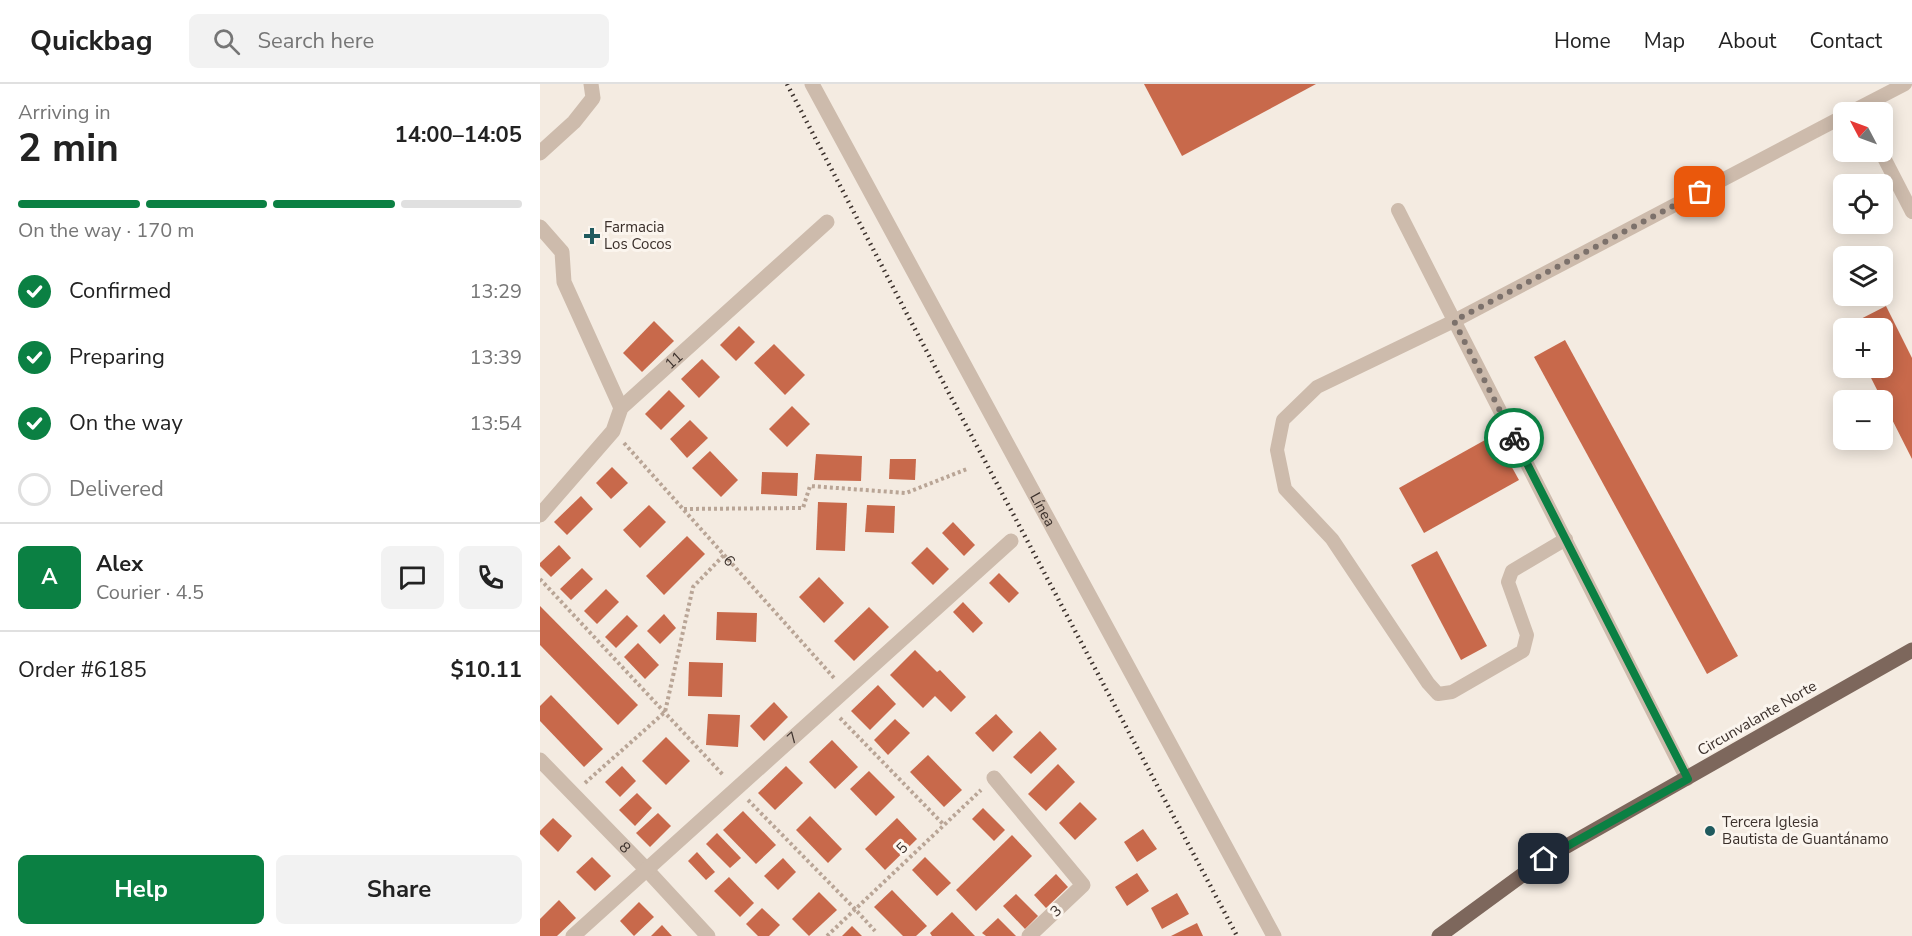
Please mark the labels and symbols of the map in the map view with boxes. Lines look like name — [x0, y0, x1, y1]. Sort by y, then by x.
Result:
north arrow — [1833, 102, 1893, 162]
pin — [1674, 166, 1725, 217]
place label: Farmacia Los Cocos — [604, 217, 672, 254]
marker: Farmacia Los Cocos — [585, 229, 599, 243]
street label: 11 — [661, 347, 687, 374]
courier — [1484, 408, 1544, 468]
street label: Línea — [1025, 489, 1060, 530]
street label: 6 — [719, 551, 740, 571]
street label: Circunvalante Norte — [1694, 676, 1820, 760]
street label: 7 — [783, 727, 803, 748]
place label: Tercera Iglesia Bautista de Guantánamo — [1722, 812, 1889, 849]
marker: Tercera Iglesia Bautista de Guantánamo — [1703, 824, 1717, 838]
pin — [1518, 833, 1569, 884]
street label: 8 — [615, 837, 635, 858]
street label: 5 — [892, 838, 912, 858]
street label: 3 — [1046, 901, 1066, 921]

